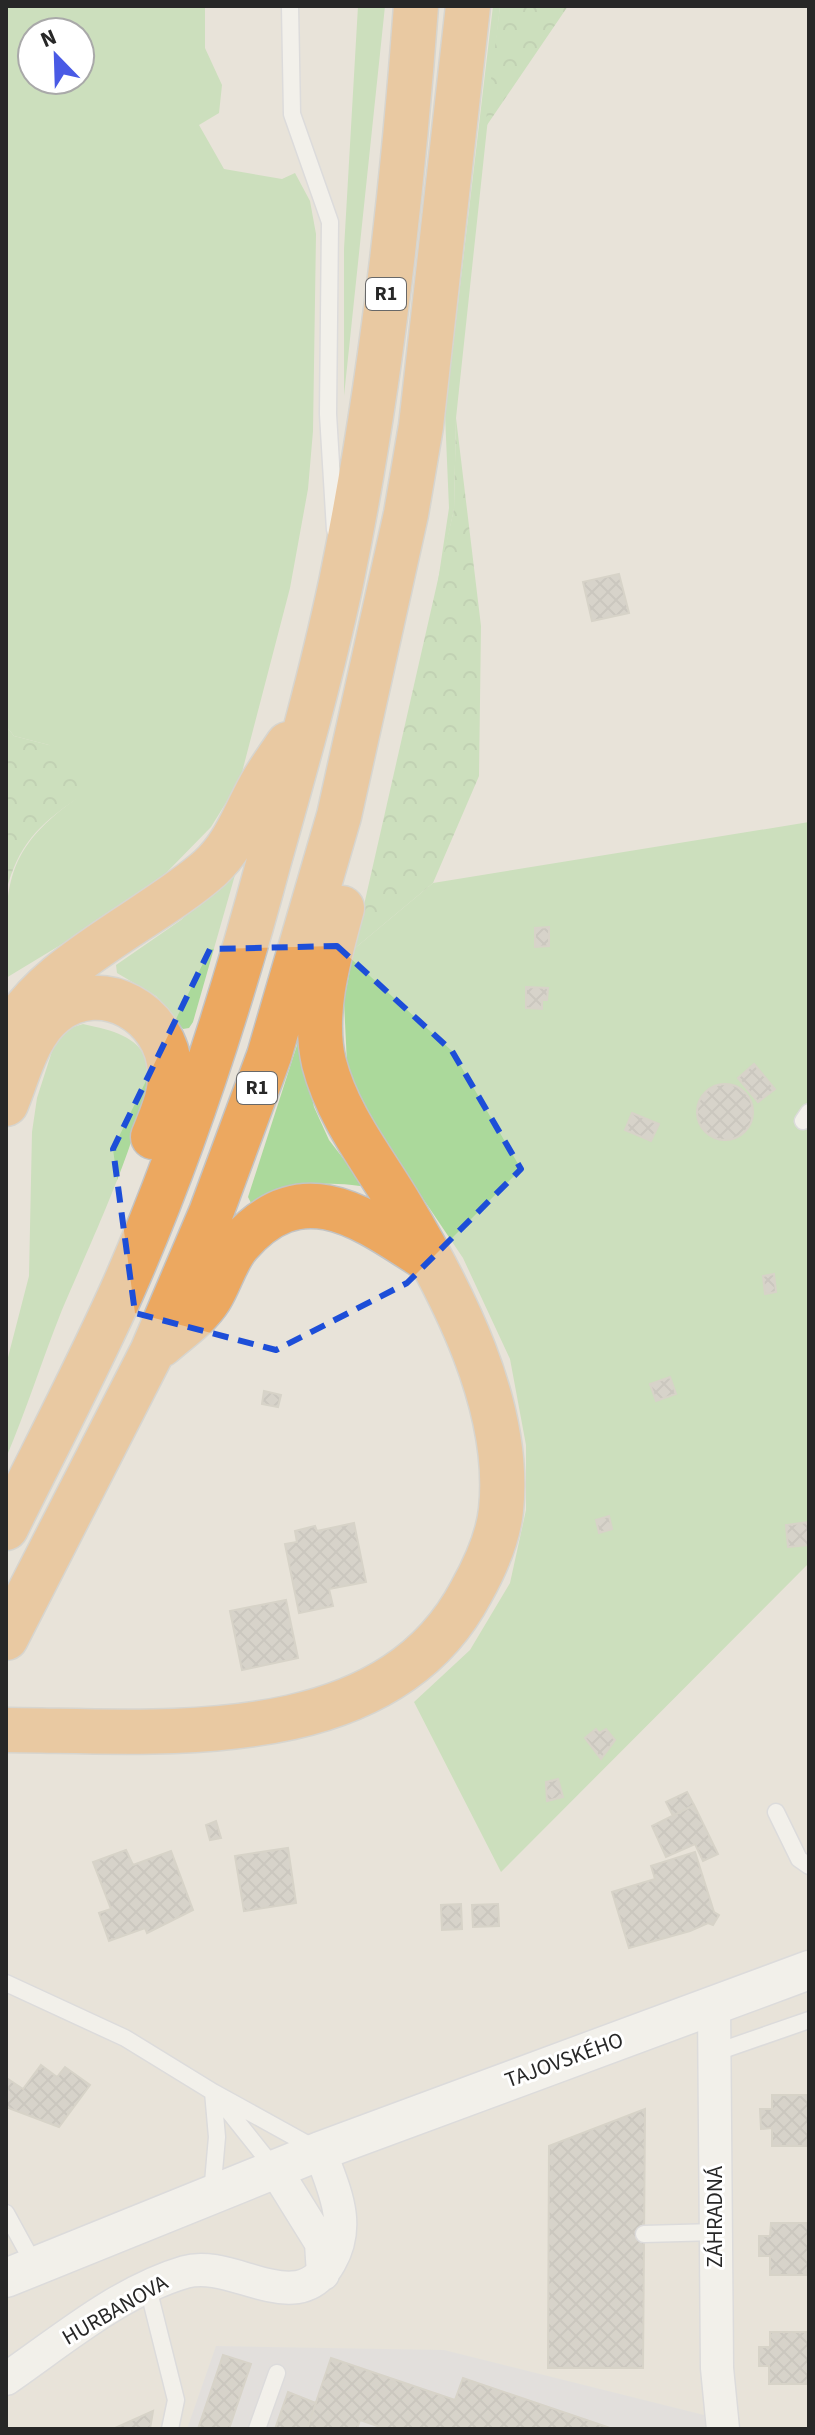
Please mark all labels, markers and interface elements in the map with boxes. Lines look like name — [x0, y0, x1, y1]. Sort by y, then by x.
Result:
north arrow — [16, 16, 96, 96]
text: N — [36, 21, 62, 56]
road number: R1 — [366, 278, 406, 310]
road number: R1 — [237, 1072, 277, 1104]
street label: TAJOVSKÉHO — [500, 2024, 628, 2096]
street label: ZÁHRADNÁ — [699, 2166, 731, 2268]
street label: HURBANOVA — [56, 2267, 174, 2353]

